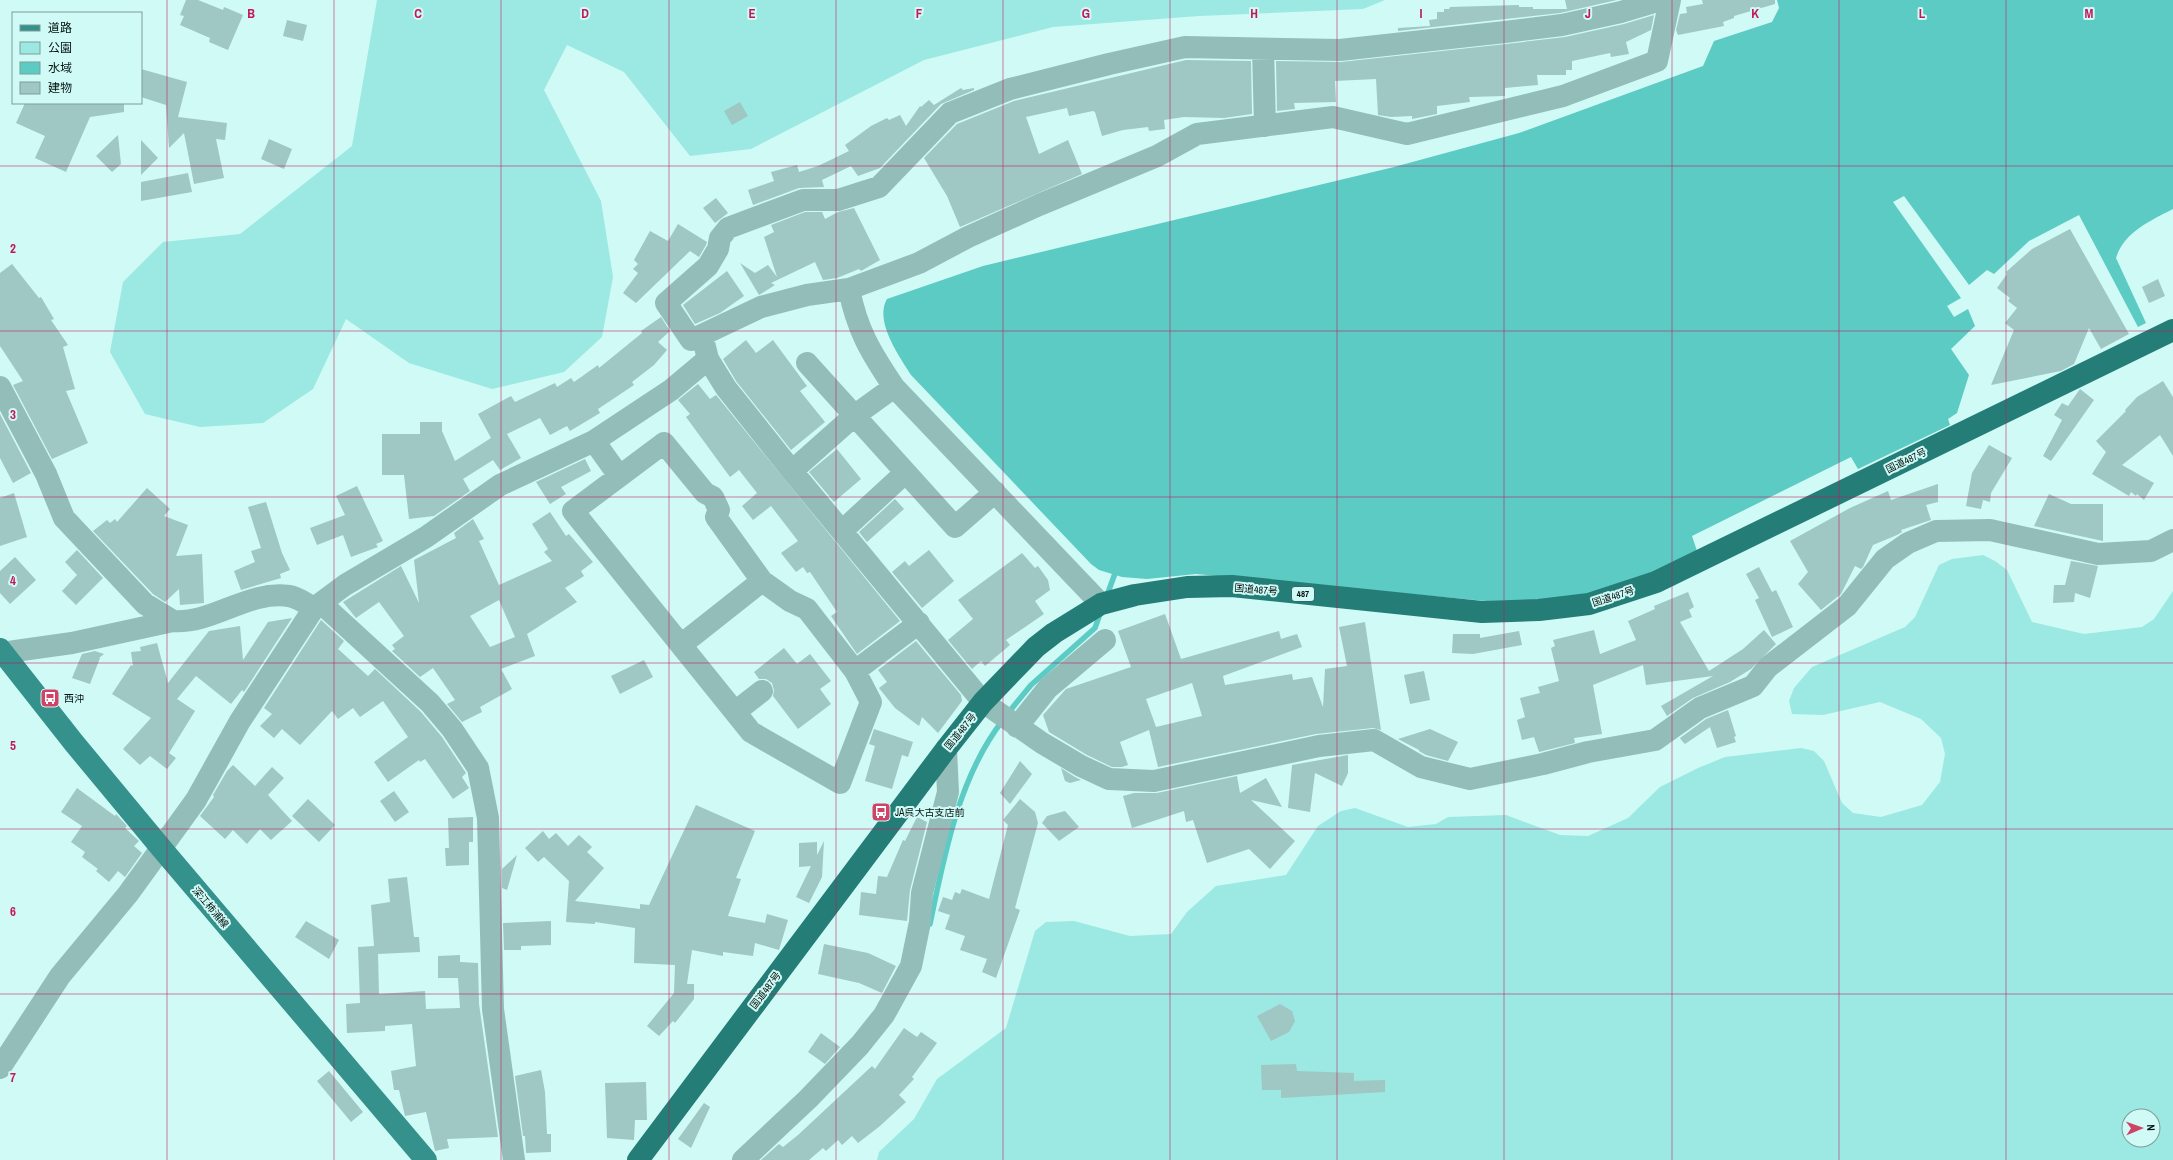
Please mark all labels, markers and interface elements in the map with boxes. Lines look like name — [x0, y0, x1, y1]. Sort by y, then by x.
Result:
text: B — [247, 5, 255, 22]
text: C — [414, 5, 422, 22]
text: D — [581, 5, 589, 22]
text: E — [748, 5, 756, 22]
text: F — [916, 5, 923, 22]
text: G — [1082, 5, 1090, 22]
text: H — [1250, 5, 1258, 22]
text: I — [1420, 5, 1423, 22]
text: J — [1585, 5, 1591, 22]
text: K — [1751, 5, 1759, 22]
text: L — [1919, 5, 1926, 22]
text: M — [2085, 5, 2094, 22]
legend — [12, 12, 142, 104]
text: 道路 — [48, 20, 72, 36]
text: 公園 — [48, 40, 72, 56]
text: 水域 — [48, 60, 72, 76]
text: 建物 — [48, 80, 72, 96]
text: 2 — [10, 240, 16, 257]
text: 3 — [10, 406, 16, 423]
street label: 国道487号 — [1884, 445, 1929, 476]
text: 4 — [10, 572, 16, 589]
street label: 国道487号 — [1234, 581, 1278, 598]
street label: 国道487号 — [1590, 584, 1636, 609]
road number: 487 — [1292, 587, 1314, 601]
bus stop icon: 西沖 — [39, 687, 61, 709]
place label: 西沖 — [64, 692, 84, 705]
street label: 国道487号 — [942, 710, 979, 752]
text: 5 — [10, 737, 16, 754]
bus stop icon: JA呉大古支店前 — [870, 801, 892, 823]
place label: JA呉大古支店前 — [895, 806, 965, 819]
street label: 深江柿浦線 — [190, 884, 232, 931]
text: 6 — [10, 903, 16, 920]
street label: 国道487号 — [747, 969, 784, 1012]
text: 7 — [10, 1069, 16, 1086]
north arrow — [2121, 1108, 2161, 1148]
text: N — [2144, 1124, 2158, 1131]

